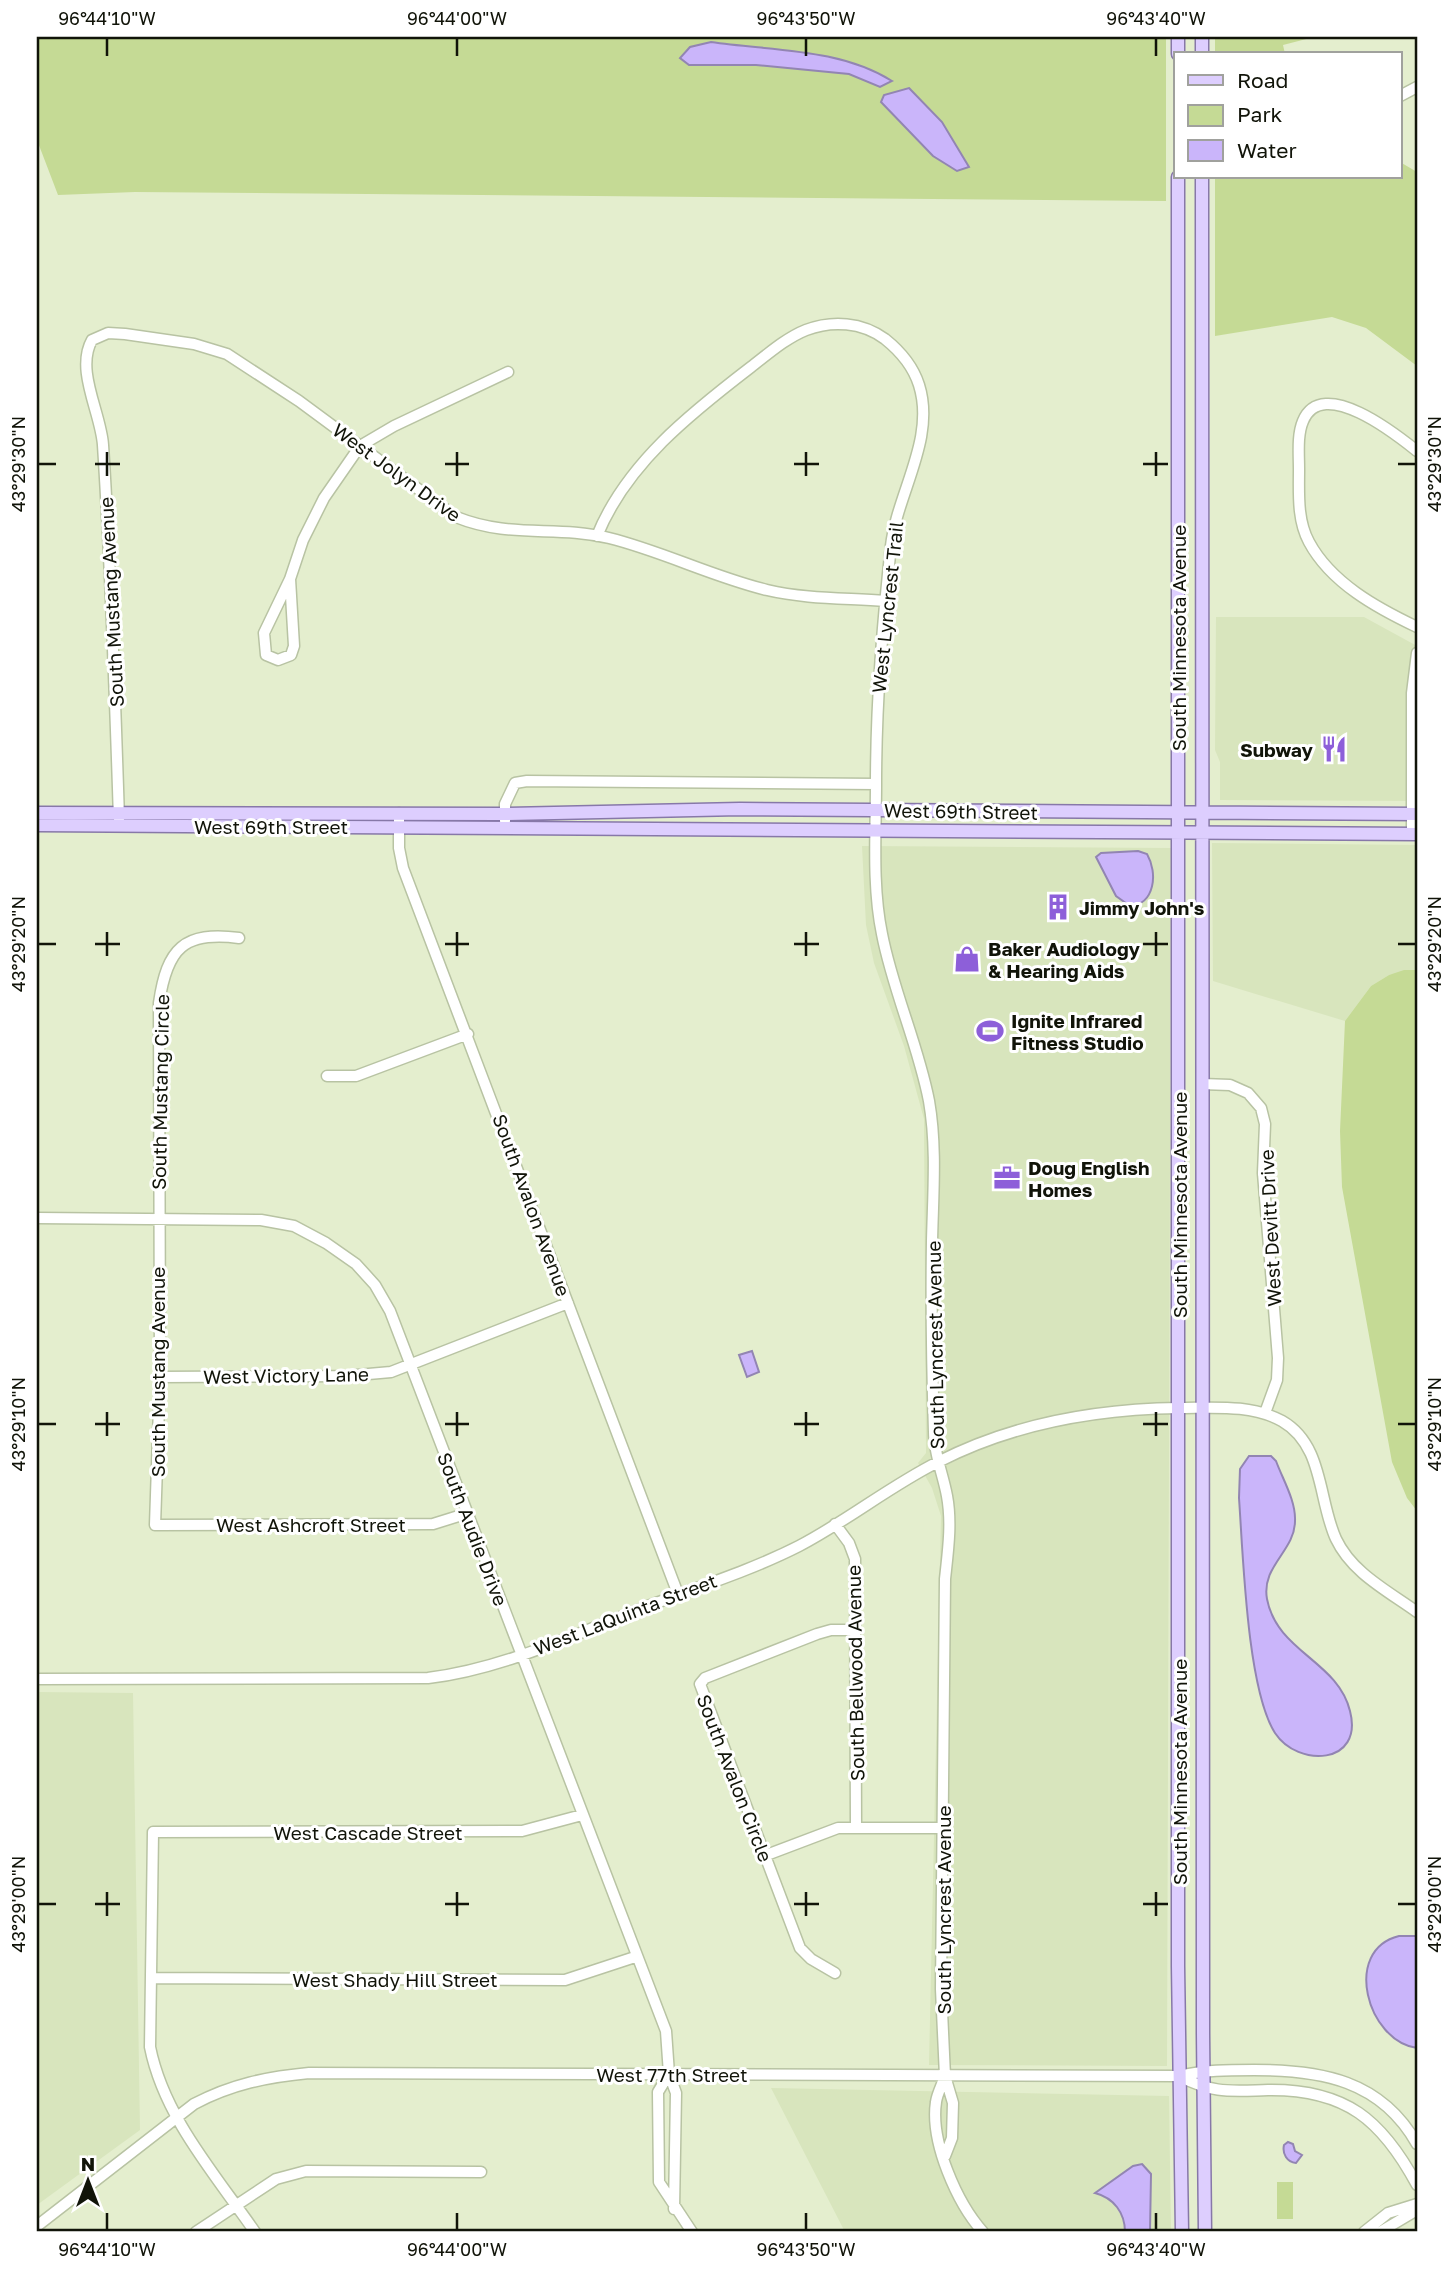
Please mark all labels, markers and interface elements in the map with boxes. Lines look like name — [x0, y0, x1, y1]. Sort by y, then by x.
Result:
text: 96°44'10"W — [58, 7, 156, 29]
text: 96°44'00"W — [407, 7, 507, 29]
text: 96°43'50"W — [757, 7, 855, 29]
text: 96°43'40"W — [1106, 7, 1206, 29]
legend — [1174, 52, 1402, 178]
text: Road — [1237, 67, 1288, 93]
text: Park — [1237, 101, 1283, 127]
text: Water — [1237, 137, 1297, 163]
text: 43°29'30"N — [7, 416, 29, 512]
text: 43°29'30"N — [1423, 416, 1445, 512]
street label: West Jolyn Drive — [328, 418, 466, 526]
street label: South Mustang Avenue — [94, 496, 128, 708]
street label: West Lyncrest Trail — [867, 520, 907, 694]
street label: South Minnesota Avenue — [1167, 525, 1190, 751]
restaurant icon: Subway — [1319, 734, 1349, 764]
place label: Subway — [1240, 738, 1314, 761]
street label: West 69th Street — [884, 798, 1038, 824]
street label: West 69th Street — [194, 815, 348, 838]
building icon: Jimmy John's — [1043, 892, 1073, 922]
text: 43°29'20"N — [7, 896, 29, 992]
place label: Jimmy John's — [1079, 896, 1205, 919]
text: 43°29'20"N — [1423, 896, 1445, 992]
place label: Baker Audiology & Hearing Aids — [988, 937, 1141, 982]
shop icon: Baker Audiology & Hearing Aids — [952, 944, 982, 974]
street label: South Mustang Circle — [147, 994, 173, 1190]
place label: Ignite Infrared Fitness Studio — [1011, 1009, 1144, 1054]
sports icon: Ignite Infrared Fitness Studio — [975, 1016, 1005, 1046]
street label: South Minnesota Avenue — [1168, 1092, 1191, 1318]
street label: South Avalon Avenue — [488, 1111, 576, 1299]
street label: West Devitt Drive — [1254, 1149, 1286, 1307]
place label: Doug English Homes — [1028, 1156, 1149, 1201]
office icon: Doug English Homes — [992, 1163, 1022, 1193]
street label: South Lyncrest Avenue — [922, 1240, 948, 1450]
street label: South Mustang Avenue — [146, 1267, 169, 1477]
street label: West Victory Lane — [203, 1362, 369, 1388]
text: 43°29'10"N — [7, 1377, 29, 1471]
text: 43°29'10"N — [1423, 1377, 1445, 1471]
street label: South Audie Drive — [433, 1449, 513, 1609]
street label: West Ashcroft Street — [216, 1513, 406, 1536]
street label: South Bellwood Avenue — [842, 1565, 868, 1781]
street label: West LaQuinta Street — [530, 1568, 720, 1660]
street label: South Minnesota Avenue — [1168, 1659, 1191, 1885]
street label: South Avalon Circle — [692, 1691, 778, 1865]
street label: South Lyncrest Avenue — [932, 1806, 955, 2014]
street label: West Cascade Street — [273, 1821, 463, 1844]
text: 43°29'00"N — [7, 1856, 29, 1952]
text: 43°29'00"N — [1423, 1856, 1445, 1952]
street label: West Shady Hill Street — [292, 1968, 498, 1991]
street label: West 77th Street — [596, 2063, 748, 2086]
north arrow — [52, 2146, 122, 2216]
text: N — [81, 2152, 95, 2175]
text: 96°44'10"W — [58, 2238, 156, 2260]
text: 96°44'00"W — [407, 2238, 507, 2260]
text: 96°43'50"W — [757, 2238, 855, 2260]
text: 96°43'40"W — [1106, 2238, 1206, 2260]

